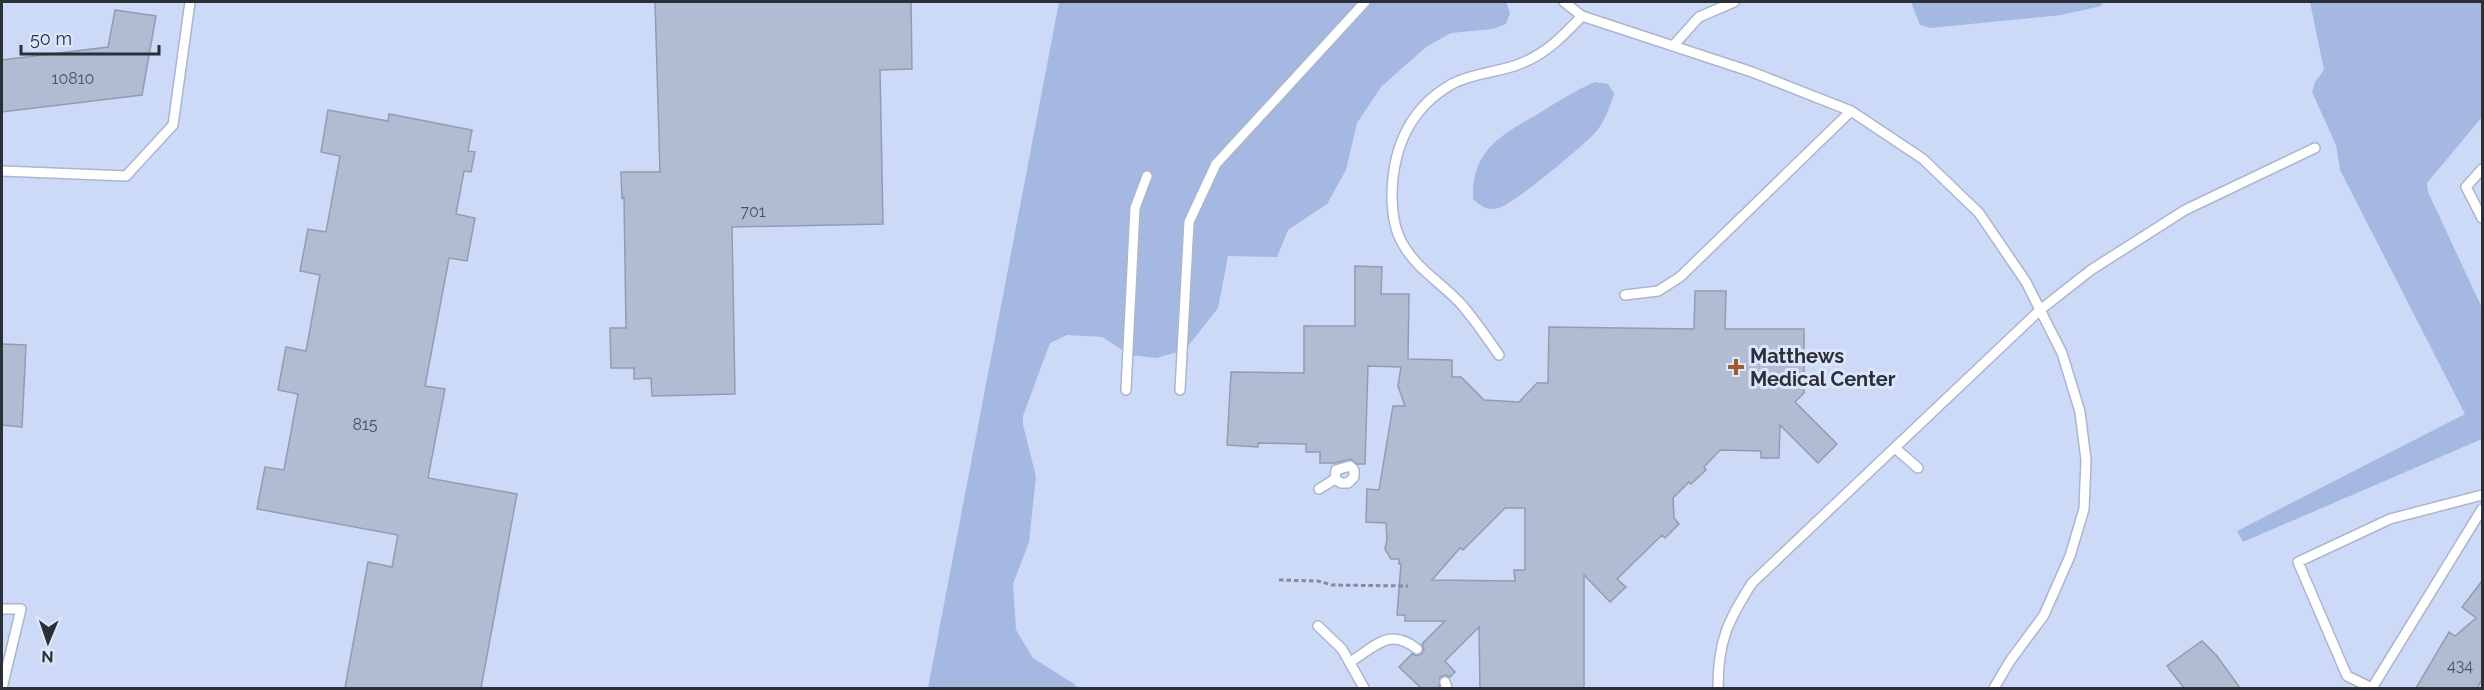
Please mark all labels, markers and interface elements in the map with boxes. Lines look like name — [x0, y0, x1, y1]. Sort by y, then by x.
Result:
scale bar — [21, 18, 159, 56]
text: 50 m — [30, 28, 72, 49]
house number: 10810 — [52, 69, 94, 88]
house number: 701 — [740, 202, 766, 221]
place label: Matthews Medical Center — [1750, 344, 1896, 391]
marker: Matthews Medical Center — [1727, 358, 1745, 376]
house number: 815 — [352, 415, 378, 434]
north arrow — [18, 612, 78, 672]
text: N — [41, 647, 54, 666]
house number: 434 — [2447, 656, 2473, 675]

